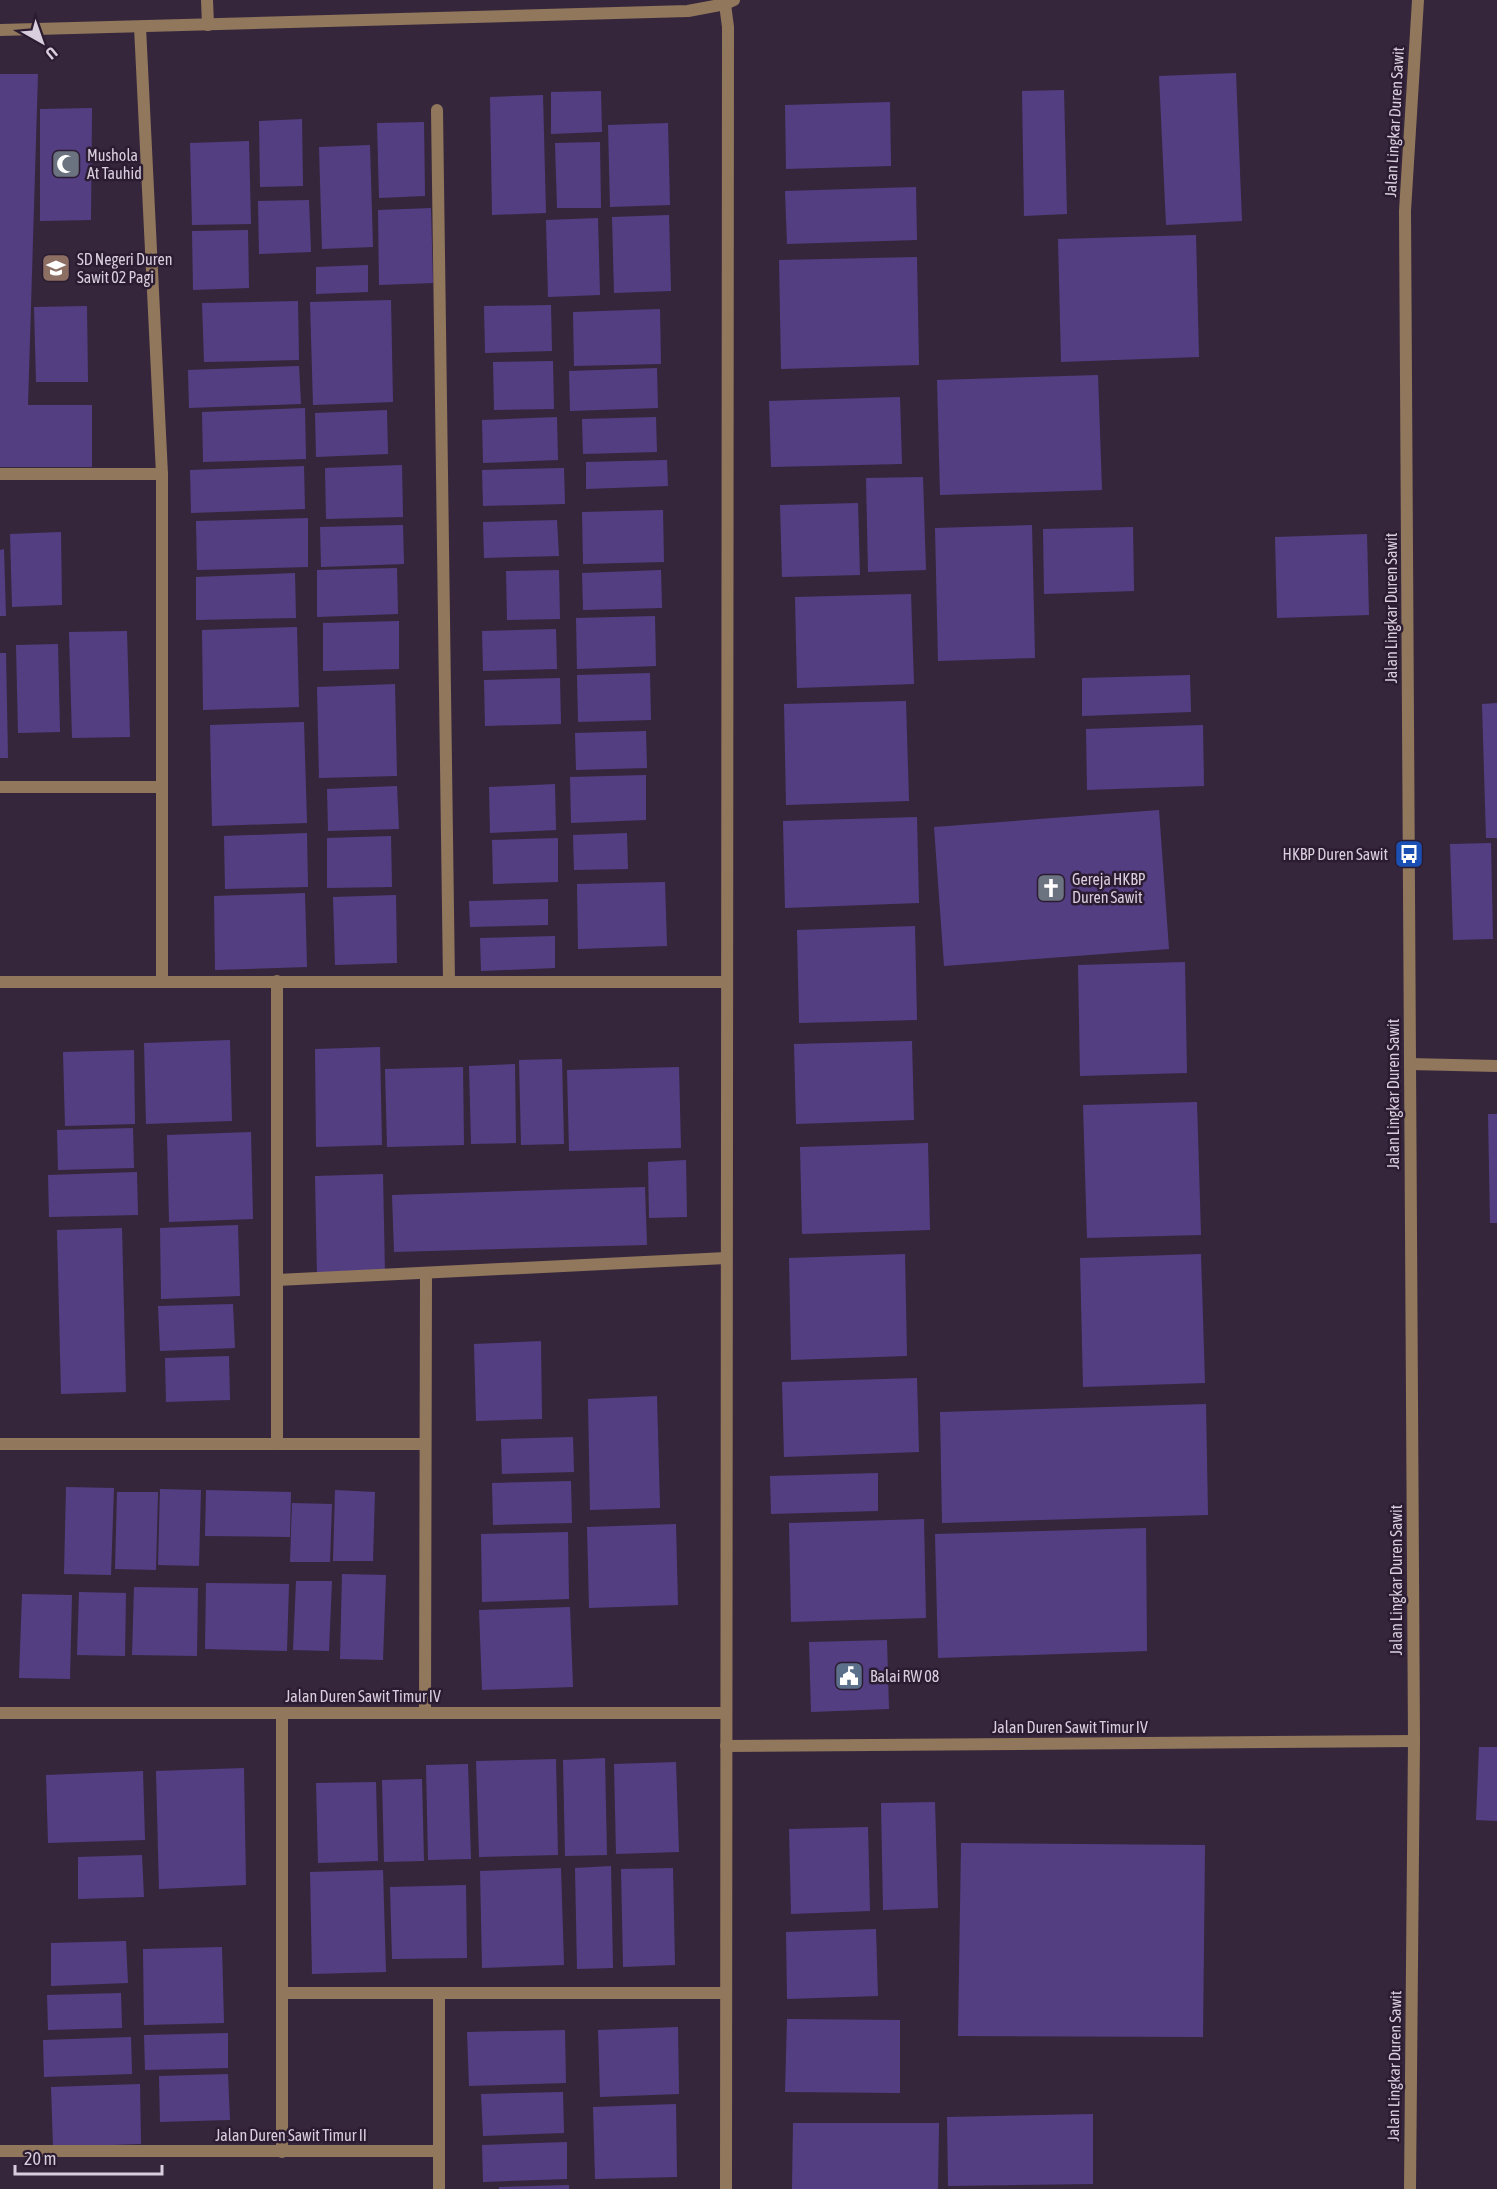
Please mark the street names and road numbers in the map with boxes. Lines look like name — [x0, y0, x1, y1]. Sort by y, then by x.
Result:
street label: Jalan Lingkar Duren Sawit — [1381, 46, 1408, 198]
street label: Jalan Lingkar Duren Sawit — [1382, 532, 1401, 683]
street label: Jalan Lingkar Duren Sawit — [1384, 1018, 1403, 1169]
street label: Jalan Lingkar Duren Sawit — [1387, 1504, 1406, 1655]
street label: Jalan Duren Sawit Timur IV — [285, 1687, 441, 1705]
street label: Jalan Duren Sawit Timur IV — [992, 1718, 1148, 1736]
street label: Jalan Lingkar Duren Sawit — [1384, 1990, 1405, 2142]
street label: Jalan Duren Sawit Timur II — [215, 2126, 367, 2144]

